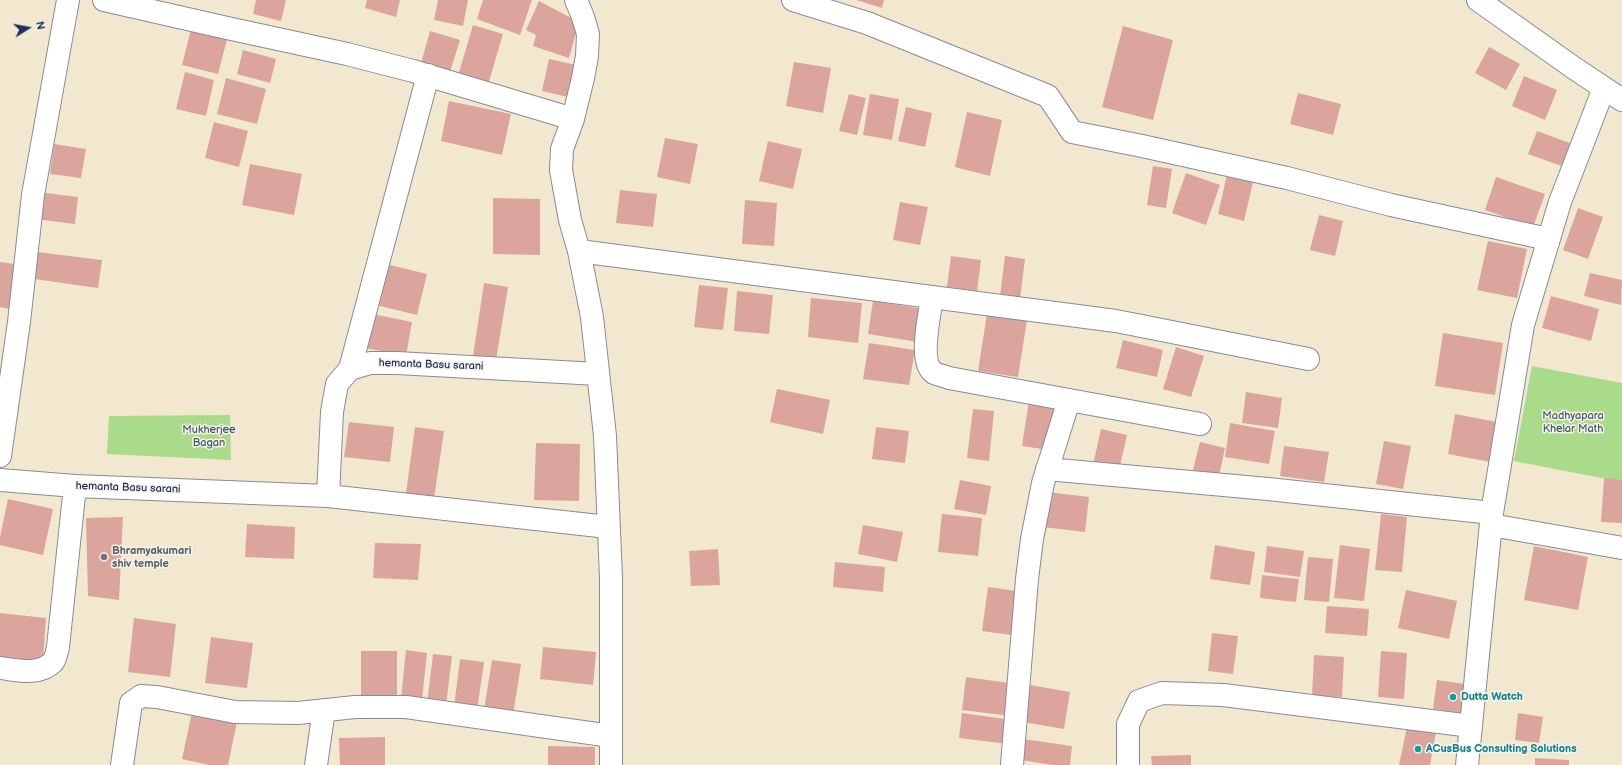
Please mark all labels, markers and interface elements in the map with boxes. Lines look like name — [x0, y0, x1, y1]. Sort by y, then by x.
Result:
north arrow — [8, 8, 48, 48]
text: N — [33, 20, 47, 31]
street label: hemanta Basu sarani — [378, 357, 484, 373]
park label: Madhyapara Khelar Math — [1542, 409, 1604, 435]
park label: Mukherjee Bagan — [182, 423, 236, 449]
street label: hemanta Basu sarani — [75, 480, 181, 496]
place label: Bhramyakumari shiv temple — [112, 544, 191, 570]
marker: Bhramyakumari shiv temple — [99, 552, 109, 562]
place label: Dutta Watch — [1461, 690, 1523, 704]
marker: Dutta Watch — [1448, 692, 1458, 702]
place label: ACusBus Consulting Solutions — [1426, 742, 1577, 756]
marker: ACusBus Consulting Solutions — [1413, 744, 1423, 754]

